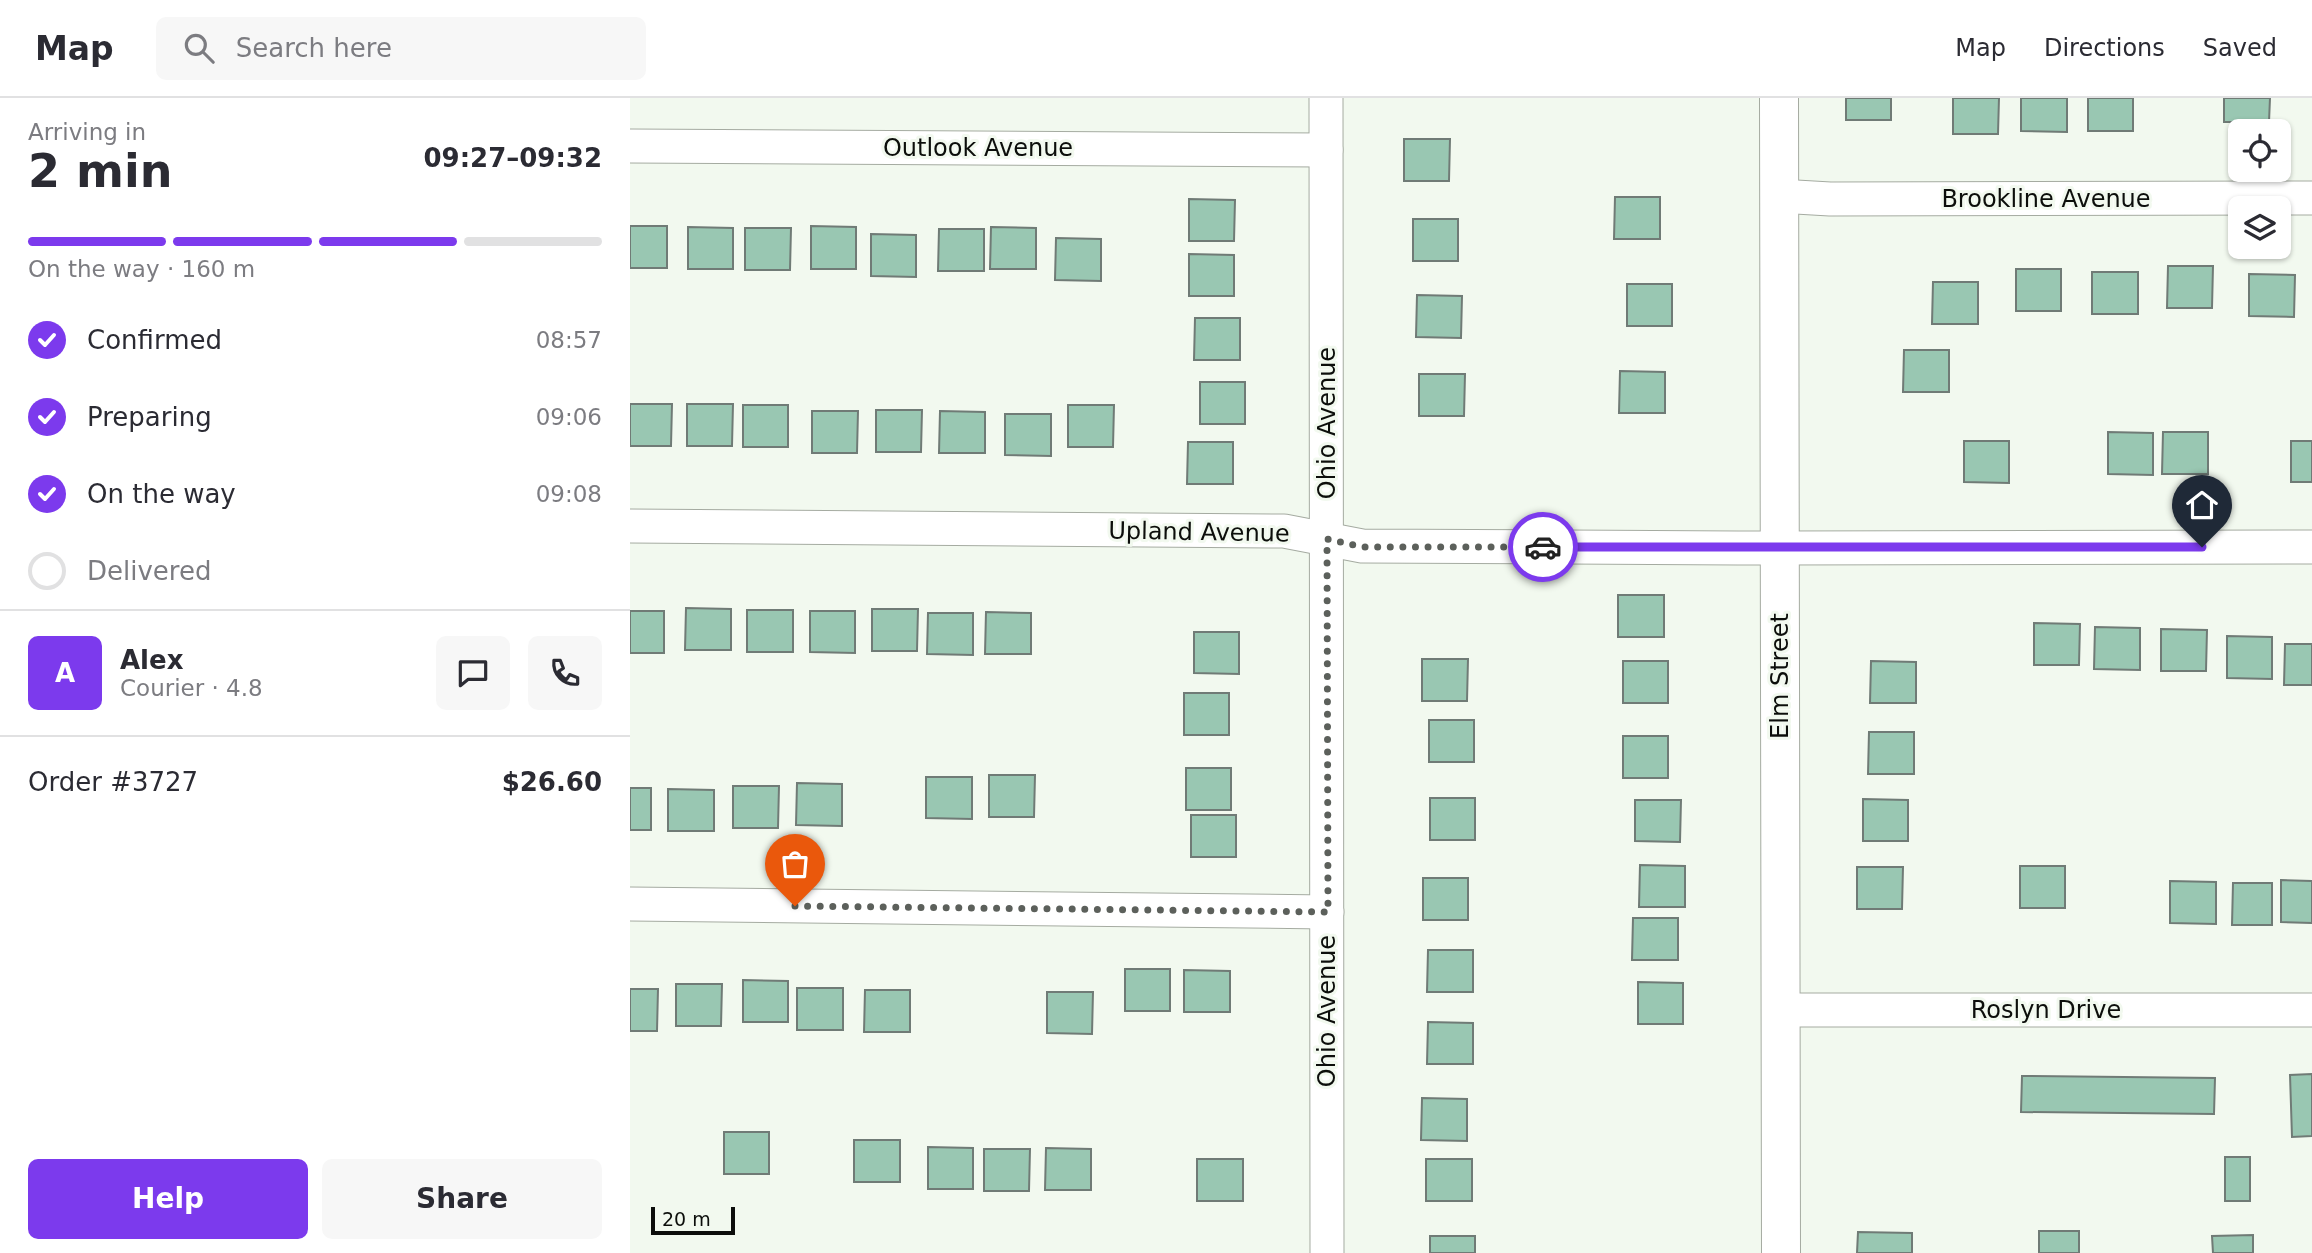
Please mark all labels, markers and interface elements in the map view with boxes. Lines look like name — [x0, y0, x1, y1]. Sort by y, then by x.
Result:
search box — [156, 17, 646, 80]
text: Map — [35, 29, 114, 68]
icon: search — [180, 29, 218, 67]
text: Search here — [236, 33, 392, 63]
text: Map — [1955, 34, 2006, 62]
text: Directions — [2044, 34, 2165, 62]
text: Saved — [2203, 34, 2277, 62]
text: Arriving in — [28, 119, 146, 145]
map controls — [2228, 119, 2291, 259]
button: locate — [2228, 119, 2291, 182]
street label: Outlook Avenue — [883, 134, 1073, 162]
text: 09:27–09:32 — [423, 143, 602, 173]
text: 2 min — [28, 144, 172, 198]
street label: Brookline Avenue — [1941, 185, 2151, 213]
button: layers — [2228, 196, 2291, 259]
text: On the way · 160 m — [28, 256, 255, 282]
icon: check — [28, 321, 66, 359]
text: Confirmed — [87, 325, 222, 355]
text: 08:57 — [536, 327, 602, 353]
street label: Ohio Avenue — [1313, 347, 1341, 499]
icon: check — [28, 398, 66, 436]
text: Preparing — [87, 402, 212, 432]
text: 09:06 — [536, 404, 602, 430]
icon: check — [28, 475, 66, 513]
pin — [2172, 475, 2232, 547]
text: On the way — [87, 479, 236, 509]
text: 09:08 — [536, 481, 602, 507]
icon: home — [2183, 486, 2221, 524]
courier — [1508, 512, 1578, 582]
street label: Upland Avenue — [1108, 516, 1290, 548]
icon: car — [1524, 528, 1562, 566]
text: Delivered — [87, 556, 211, 586]
street label: Elm Street — [1766, 613, 1794, 739]
button: chat — [436, 636, 510, 710]
button: phone — [528, 636, 602, 710]
text: Alex — [120, 645, 183, 675]
text: A — [55, 658, 75, 688]
text: Courier · 4.8 — [120, 675, 263, 701]
text: Order #3727 — [28, 767, 198, 797]
text: $26.60 — [502, 767, 602, 797]
pin — [765, 834, 825, 906]
icon: bag — [776, 845, 814, 883]
street label: Ohio Avenue — [1313, 935, 1341, 1087]
street label: Roslyn Drive — [1971, 996, 2121, 1024]
button: Help — [28, 1159, 308, 1239]
button: Share — [322, 1159, 602, 1239]
scale bar — [651, 1204, 735, 1236]
text: 20 m — [662, 1208, 711, 1230]

